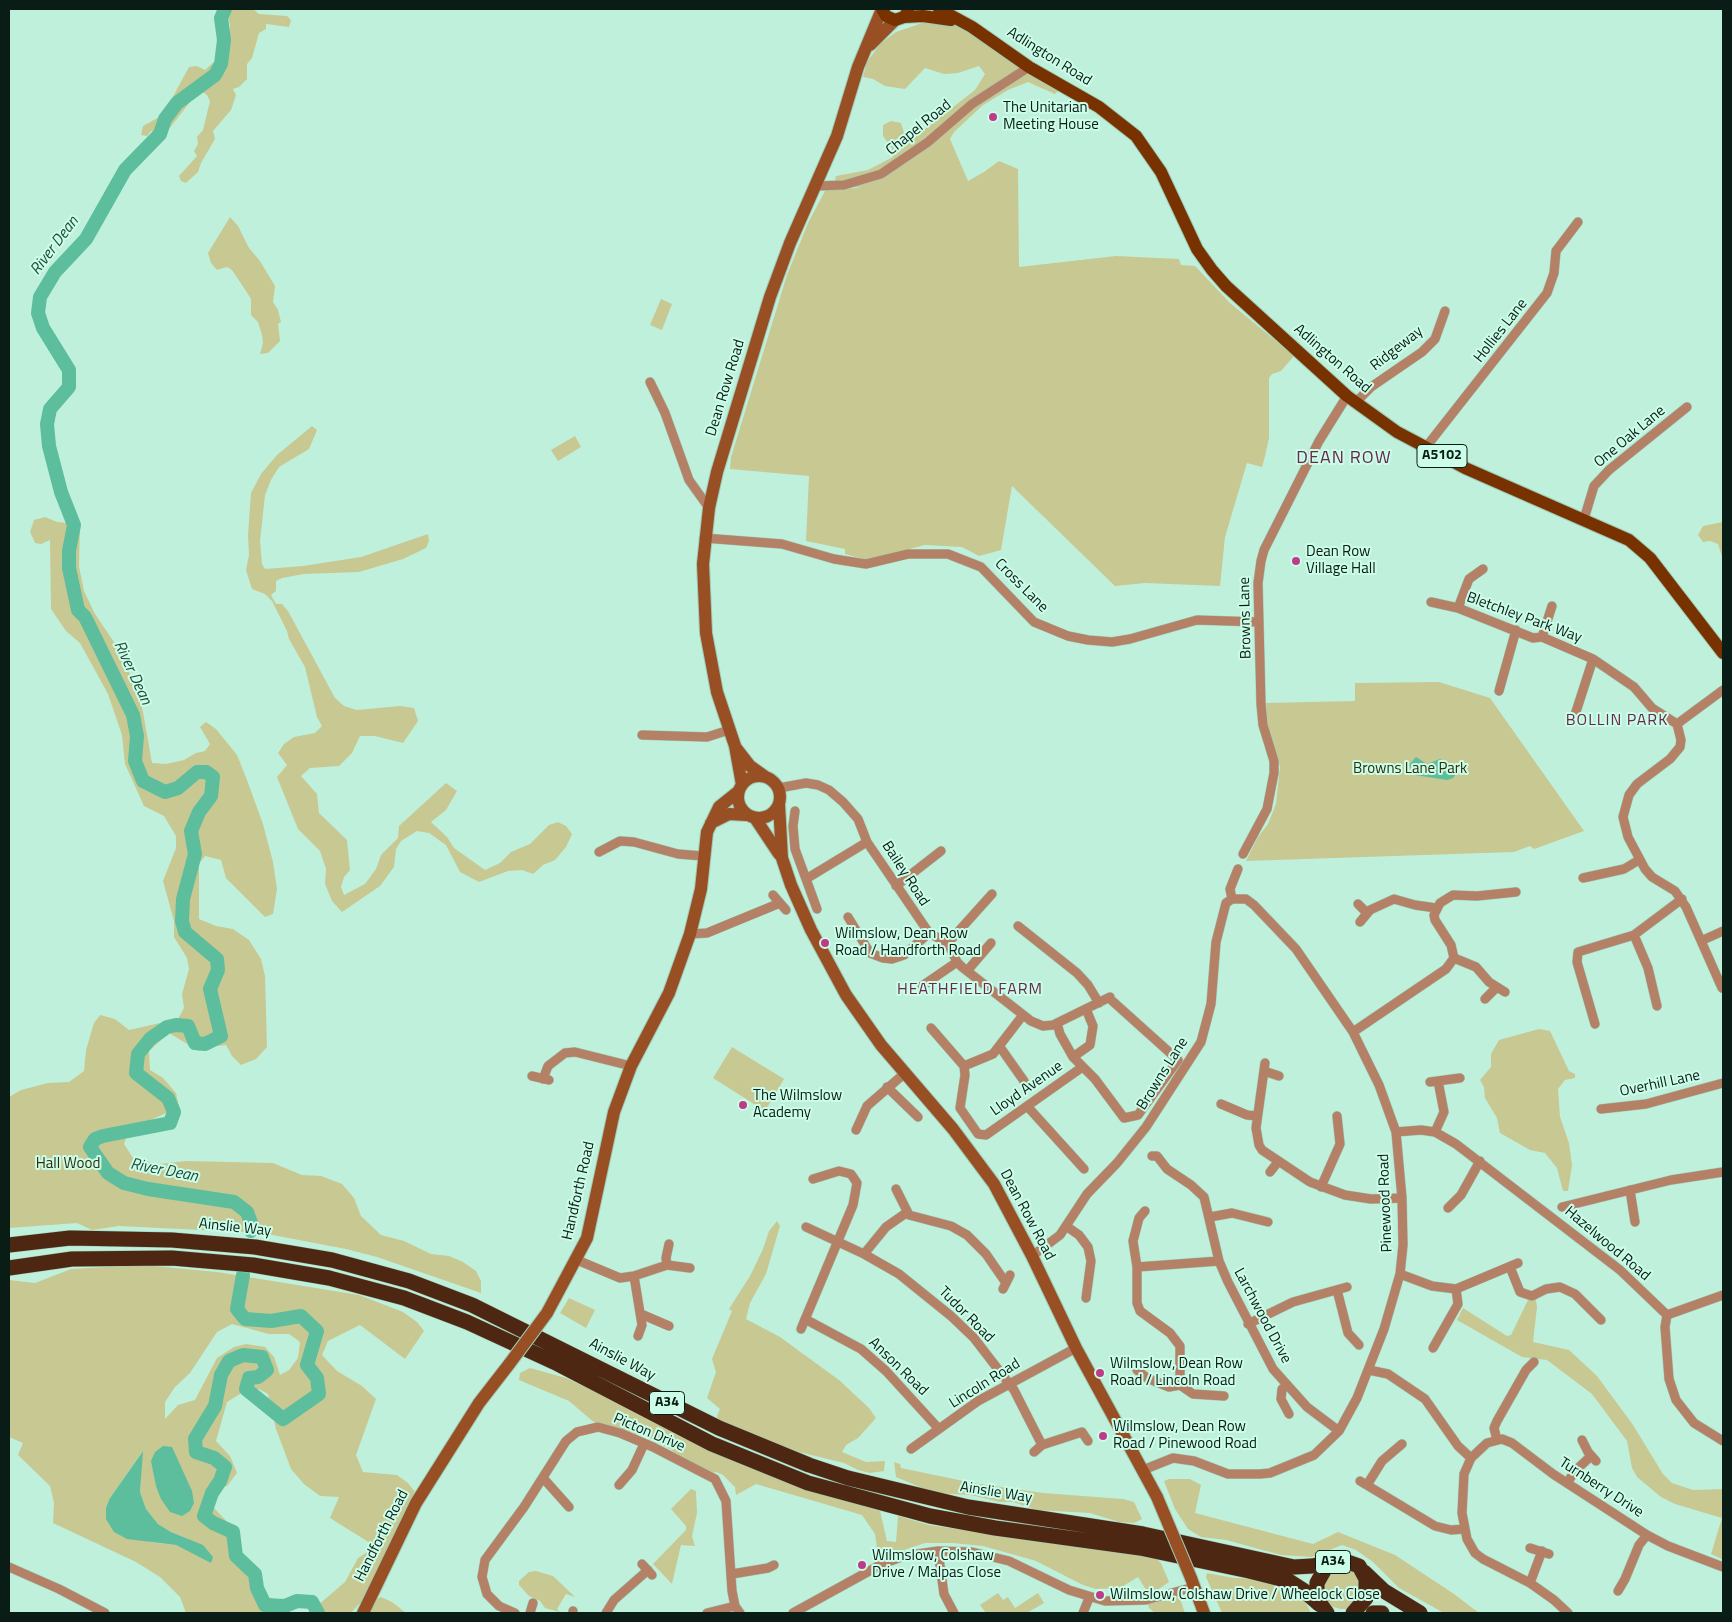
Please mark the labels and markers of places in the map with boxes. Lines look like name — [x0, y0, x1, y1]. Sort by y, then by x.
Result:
place label: The Unitarian Meeting House — [1003, 99, 1099, 134]
marker: The Unitarian Meeting House — [987, 111, 999, 123]
place label: Dean Row Village Hall — [1306, 543, 1376, 578]
marker: Dean Row Village Hall — [1290, 555, 1302, 567]
place label: Wilmslow, Dean Row Road / Handforth Road — [835, 925, 981, 960]
marker: Wilmslow, Dean Row Road / Handforth Road — [819, 937, 831, 949]
place label: The Wilmslow Academy — [753, 1087, 842, 1122]
marker: The Wilmslow Academy — [737, 1099, 749, 1111]
place label: Wilmslow, Dean Row Road / Lincoln Road — [1110, 1355, 1243, 1390]
marker: Wilmslow, Dean Row Road / Lincoln Road — [1094, 1367, 1106, 1379]
place label: Wilmslow, Dean Row Road / Pinewood Road — [1113, 1418, 1257, 1453]
marker: Wilmslow, Dean Row Road / Pinewood Road — [1097, 1430, 1109, 1442]
place label: Wilmslow, Colshaw Drive / Malpas Close — [872, 1547, 1001, 1582]
marker: Wilmslow, Colshaw Drive / Malpas Close — [856, 1559, 868, 1571]
place label: Wilmslow, Colshaw Drive / Wheelock Close — [1110, 1586, 1380, 1604]
marker: Wilmslow, Colshaw Drive / Wheelock Close — [1094, 1589, 1106, 1601]

